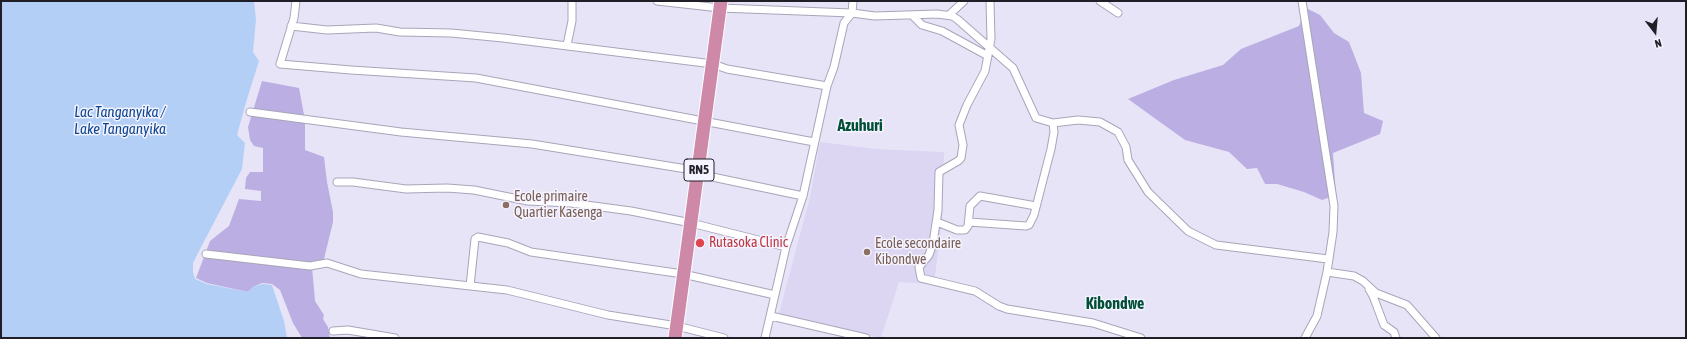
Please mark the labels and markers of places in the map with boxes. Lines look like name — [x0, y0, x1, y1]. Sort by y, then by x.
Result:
place label: Ecole primaire Quartier Kasenga — [514, 189, 603, 222]
marker: Ecole primaire Quartier Kasenga — [501, 200, 511, 210]
place label: Rutasoka Clinic — [709, 235, 788, 251]
place label: Ecole secondaire Kibondwe — [875, 236, 961, 268]
marker: Rutasoka Clinic — [694, 237, 706, 249]
marker: Ecole secondaire Kibondwe — [862, 247, 872, 257]

